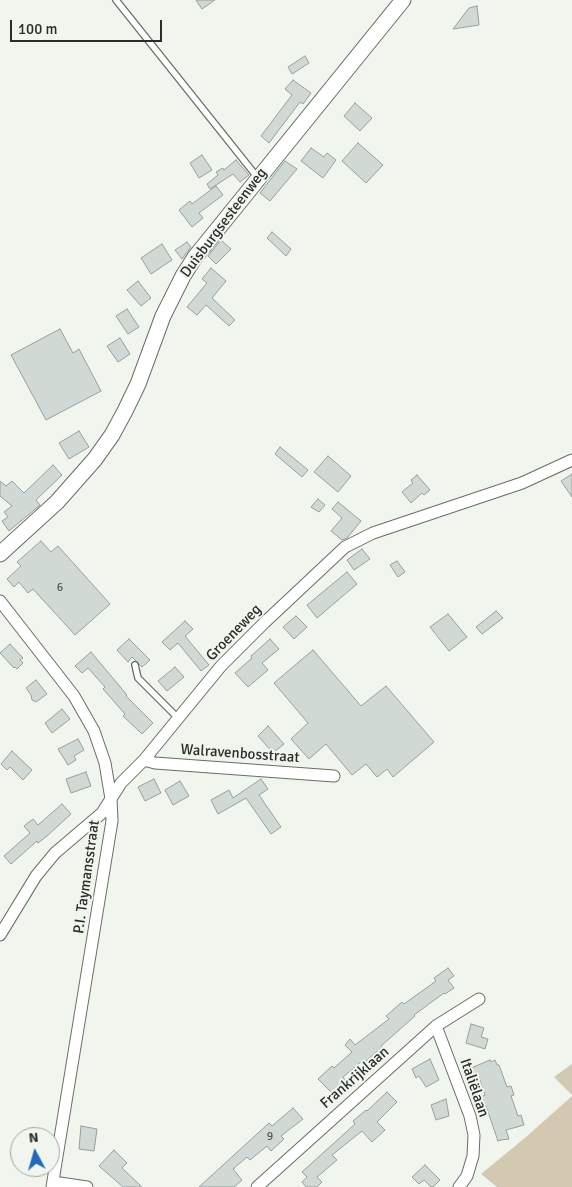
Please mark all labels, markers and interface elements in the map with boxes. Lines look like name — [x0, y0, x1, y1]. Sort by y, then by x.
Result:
scale bar — [12, 10, 165, 42]
text: 100 m — [18, 20, 58, 38]
street label: Duisburgsesteenweg — [177, 165, 271, 281]
house number: 6 — [57, 581, 63, 595]
street label: Groeneweg — [203, 601, 265, 665]
street label: Walravenbosstraat — [180, 741, 300, 767]
street label: P.I. Taymansstraat — [70, 819, 104, 935]
street label: Frankrijklaan — [317, 1043, 393, 1113]
street label: Italiëlaan — [456, 1056, 492, 1120]
north arrow — [10, 1127, 60, 1177]
text: N — [28, 1129, 39, 1147]
house number: 9 — [267, 1130, 273, 1144]

